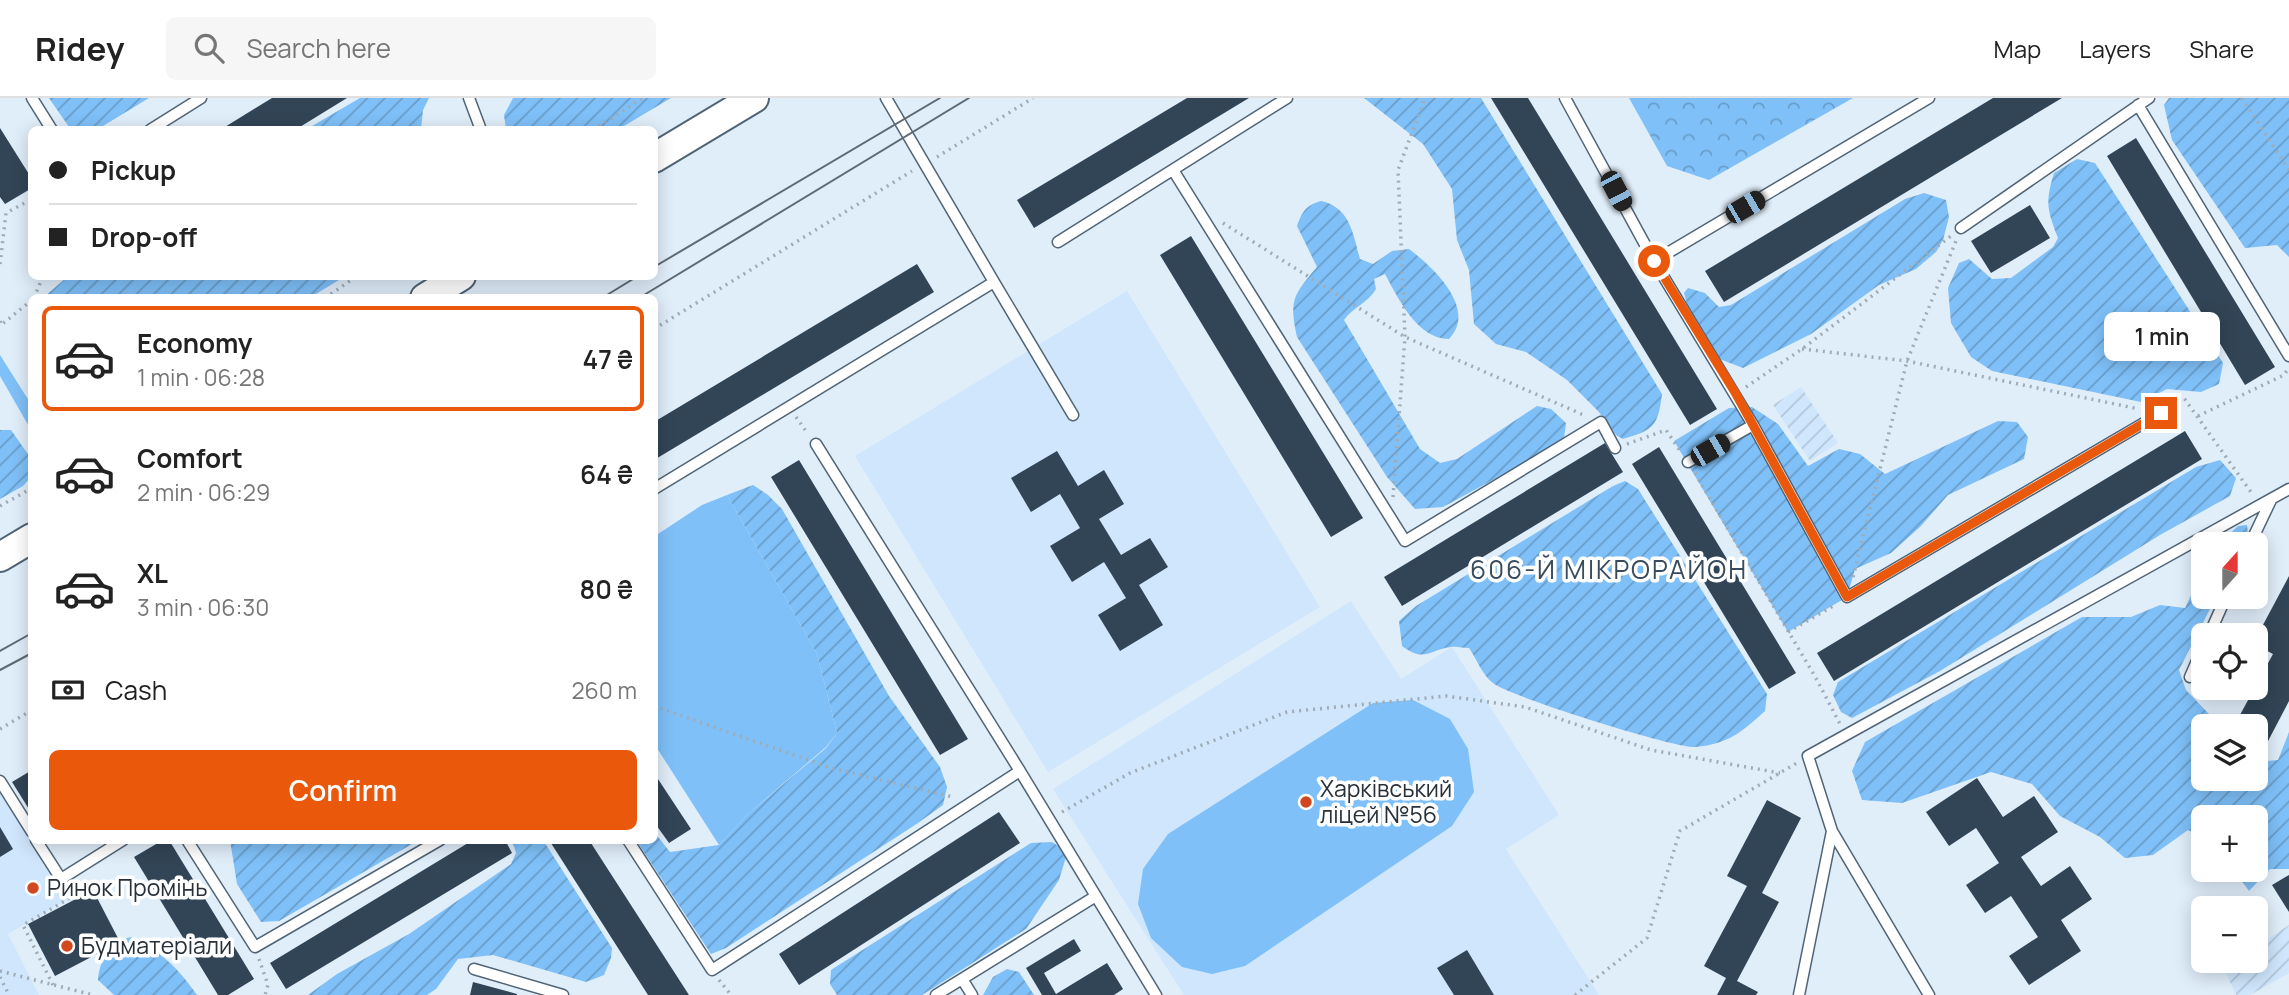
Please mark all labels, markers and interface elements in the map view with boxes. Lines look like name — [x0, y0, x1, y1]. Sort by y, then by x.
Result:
search box — [166, 17, 656, 80]
text: Ridey — [35, 26, 124, 71]
icon: search — [190, 29, 228, 67]
text: Search here — [246, 30, 391, 66]
text: Map — [1994, 32, 2041, 65]
text: Layers — [2079, 32, 2151, 65]
text: Share — [2189, 32, 2254, 65]
text: Pickup — [91, 152, 176, 188]
car — [1597, 168, 1636, 214]
car — [1722, 187, 1769, 227]
text: Drop-off — [91, 219, 197, 255]
route start — [1638, 245, 1670, 277]
callout: 1 min — [2103, 312, 2219, 360]
text: 1 min — [2135, 320, 2189, 352]
text: Economy — [137, 325, 252, 361]
icon: car — [53, 327, 116, 390]
text: 47 ₴ — [583, 341, 633, 377]
text: 1 min · 06:28 — [137, 361, 265, 393]
route end — [2145, 397, 2177, 429]
car — [1687, 430, 1734, 470]
text: Comfort — [137, 440, 243, 476]
icon: car — [53, 442, 116, 505]
text: 64 ₴ — [580, 456, 633, 492]
text: 2 min · 06:29 — [137, 476, 270, 508]
north arrow — [2191, 532, 2268, 609]
map controls — [2191, 532, 2268, 973]
district label: 606-Й МІКРОРАЙОН — [1470, 551, 1748, 587]
text: XL — [137, 555, 168, 591]
icon: car — [53, 557, 116, 620]
text: 80 ₴ — [580, 571, 633, 607]
text: 3 min · 06:30 — [137, 591, 269, 623]
button: locate — [2191, 623, 2268, 700]
icon: cash — [49, 671, 87, 709]
text: Cash — [105, 672, 167, 708]
text: 260 m — [571, 674, 637, 706]
button: layers — [2191, 714, 2268, 791]
button: Confirm — [49, 750, 637, 830]
place label: Харківський ліцей №56 — [1320, 772, 1452, 830]
marker: Харківський ліцей №56 — [1298, 794, 1314, 810]
button: + — [2191, 805, 2268, 882]
place label: Ринок Промінь — [47, 871, 207, 903]
marker: Ринок Промінь — [25, 880, 41, 896]
button: − — [2191, 896, 2268, 973]
place label: Будматеріали — [81, 929, 232, 961]
marker: Будматеріали — [59, 938, 75, 954]

